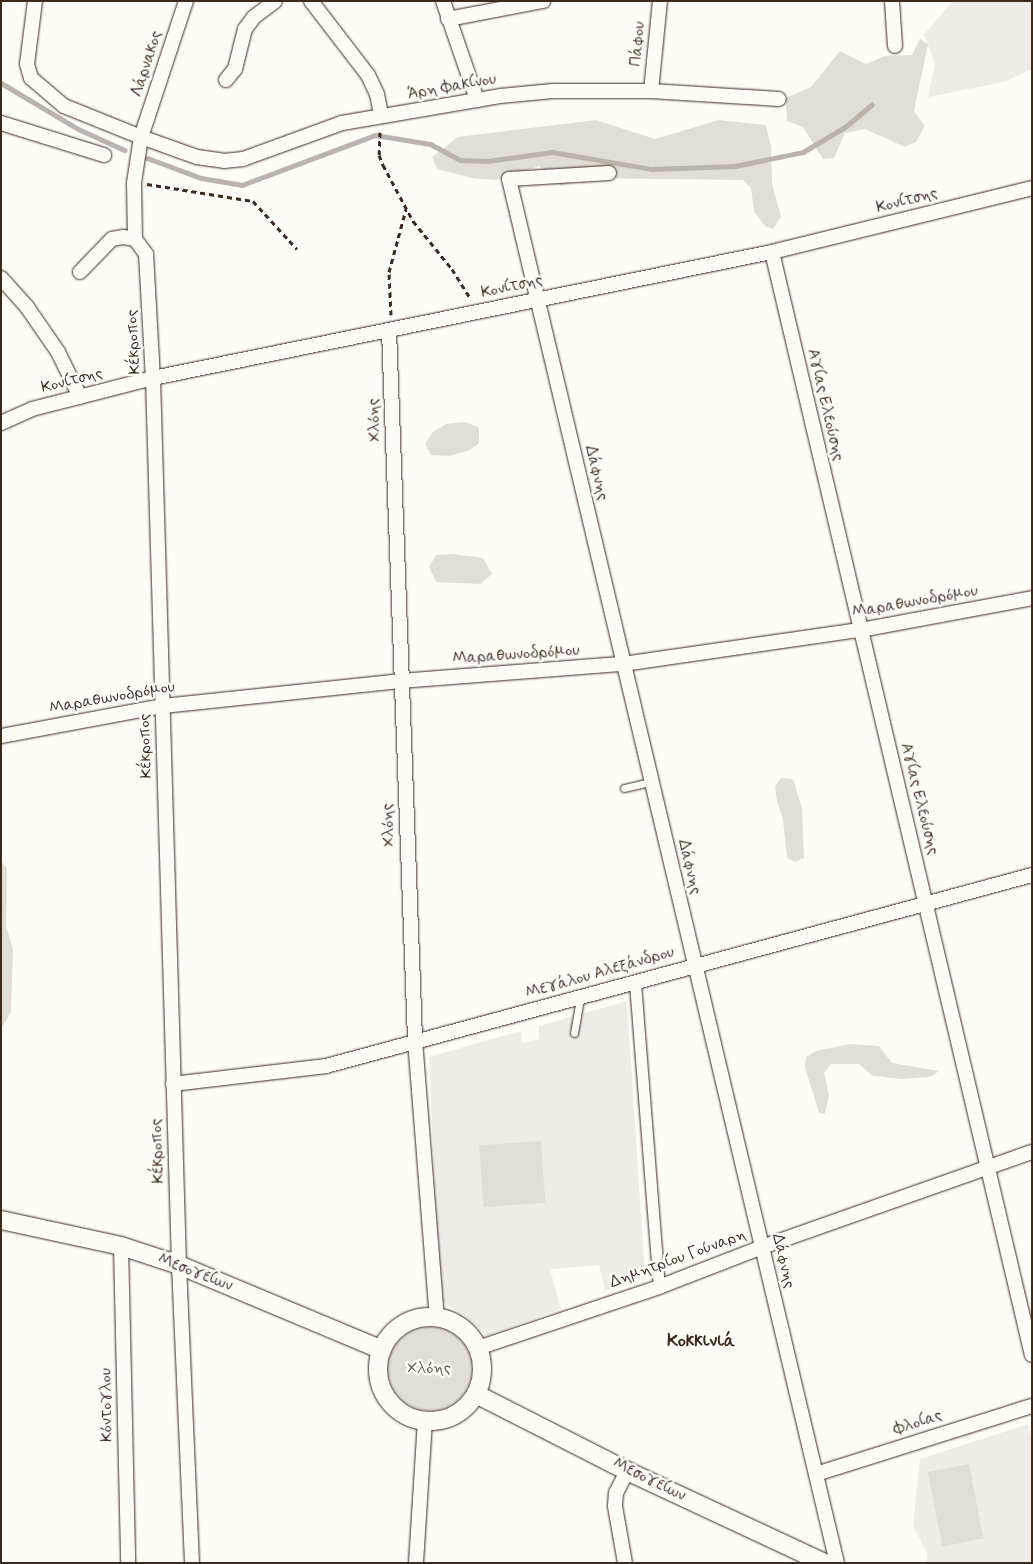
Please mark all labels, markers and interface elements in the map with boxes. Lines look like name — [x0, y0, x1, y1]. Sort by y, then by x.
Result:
street label: Πάφου — [626, 21, 650, 67]
street label: Λάρνακος — [127, 28, 167, 100]
street label: Άρη Φακίνου — [406, 70, 498, 104]
street label: Κονίτσης — [874, 184, 940, 218]
street label: Κονίτσης — [479, 271, 545, 303]
street label: Κέκροπος — [123, 309, 145, 375]
street label: Αγίας Ελεούσης — [803, 347, 847, 463]
street label: Κονίτσης — [39, 364, 105, 398]
street label: Χλόης — [365, 398, 385, 442]
street label: Δάφνης — [580, 444, 612, 502]
street label: Μαραθωνοδρόμου — [851, 581, 979, 623]
street label: Μαραθωνοδρόμου — [452, 641, 580, 669]
street label: Μαραθωνοδρόμου — [48, 677, 176, 719]
street label: Κέκροπος — [135, 713, 157, 779]
street label: Αγίας Ελεούσης — [896, 741, 942, 857]
street label: Χλόης — [379, 803, 399, 847]
street label: Δάφνης — [673, 838, 705, 896]
street label: Μεγάλου Αλεξάνδρου — [523, 943, 677, 1003]
street label: Κέκροπος — [147, 1118, 169, 1184]
street label: Δημητρίου Γούναρη — [607, 1225, 749, 1293]
street label: Δάφνης — [767, 1232, 799, 1290]
street label: Μεσογείων — [155, 1250, 235, 1296]
district label: Κοκκινιά — [667, 1330, 735, 1352]
park label: Χλόης — [407, 1359, 451, 1379]
street label: Κόντογλου — [97, 1368, 117, 1442]
street label: Φλοίας — [891, 1406, 945, 1440]
street label: Μεσογείων — [609, 1454, 689, 1506]

